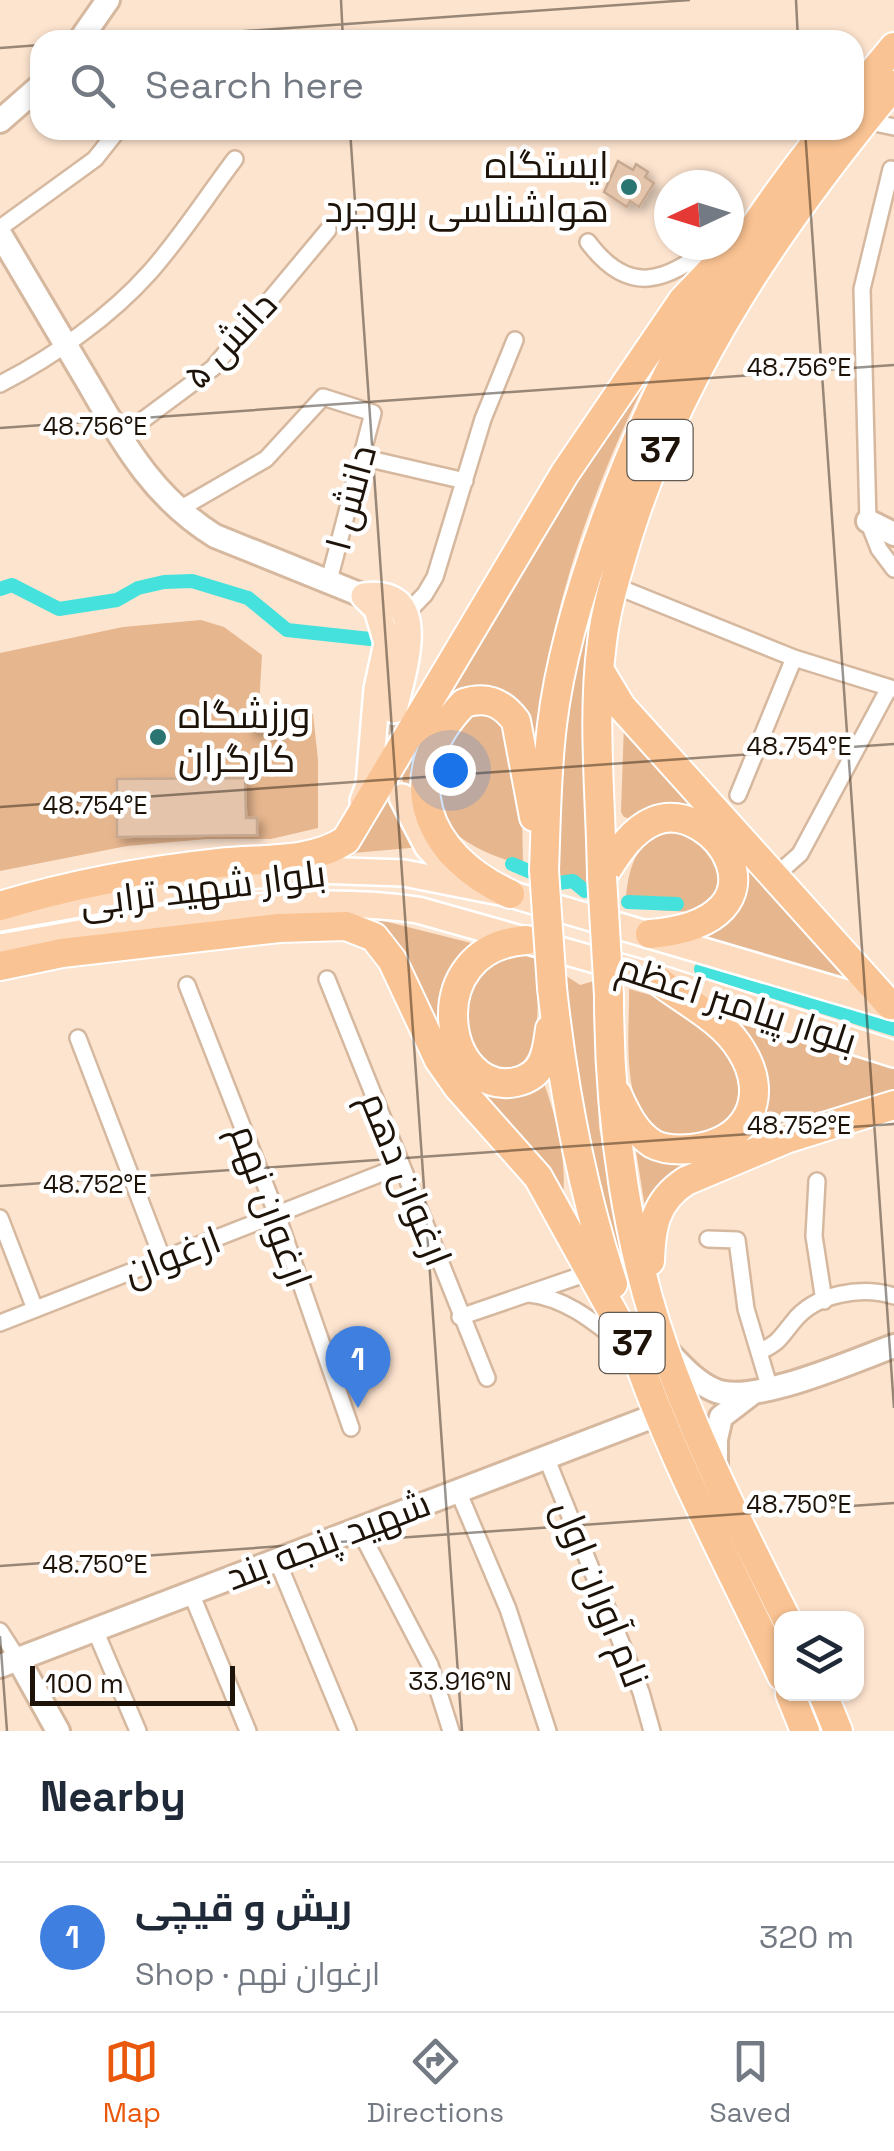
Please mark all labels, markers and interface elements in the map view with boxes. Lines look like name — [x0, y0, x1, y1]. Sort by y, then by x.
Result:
search box — [30, 30, 864, 140]
icon: search — [65, 58, 120, 113]
text: Search here — [145, 61, 364, 109]
place label: ایستگاه هواشناسی بروجرد — [325, 141, 609, 233]
north arrow — [654, 170, 744, 260]
marker: ایستگاه هواشناسی بروجرد — [618, 176, 640, 198]
street label: دانش ۵ — [173, 281, 287, 399]
text: 48.756°E — [747, 351, 851, 383]
text: 48.756°E — [43, 410, 147, 442]
road number: 37 — [628, 420, 692, 480]
street label: دانش ۱ — [313, 440, 387, 556]
place label: ورزشگاه کارگران — [178, 691, 310, 783]
marker: ورزشگاه کارگران — [147, 726, 169, 748]
text: 48.754°E — [747, 730, 851, 762]
your location — [425, 745, 476, 796]
text: 48.754°E — [43, 789, 147, 821]
street label: بلوار شهید ترابی — [77, 849, 329, 927]
street label: بلوار پیامبر اعظم — [610, 943, 863, 1067]
street label: ارغوان دهم — [347, 1085, 463, 1274]
text: 48.752°E — [747, 1109, 851, 1141]
street label: ارغوان نهم — [217, 1118, 323, 1295]
text: 48.752°E — [43, 1168, 147, 1200]
street label: ارغوان — [117, 1216, 227, 1296]
road number: 37 — [600, 1313, 664, 1373]
pin: 1 — [326, 1326, 390, 1408]
street label: شهید پنجه بند — [219, 1479, 438, 1602]
text: 48.750°E — [746, 1488, 852, 1520]
street label: نام آوران اول — [540, 1494, 660, 1695]
text: 48.750°E — [42, 1548, 148, 1580]
map controls — [774, 1611, 864, 1701]
button: layers — [774, 1611, 864, 1701]
scale bar — [30, 1661, 235, 1706]
text: 100 m — [45, 1665, 124, 1701]
text: 33.916°N — [408, 1665, 512, 1697]
text: Nearby — [40, 1770, 186, 1823]
text: ریش و قیچی — [135, 1884, 352, 1932]
text: 1 — [65, 1917, 80, 1957]
text: 320 m — [759, 1917, 854, 1957]
text: Shop · ارغوان نهم — [135, 1954, 380, 1994]
tab: Map — [103, 2034, 161, 2130]
tab: Directions — [367, 2034, 504, 2130]
tab: Saved — [710, 2034, 791, 2130]

